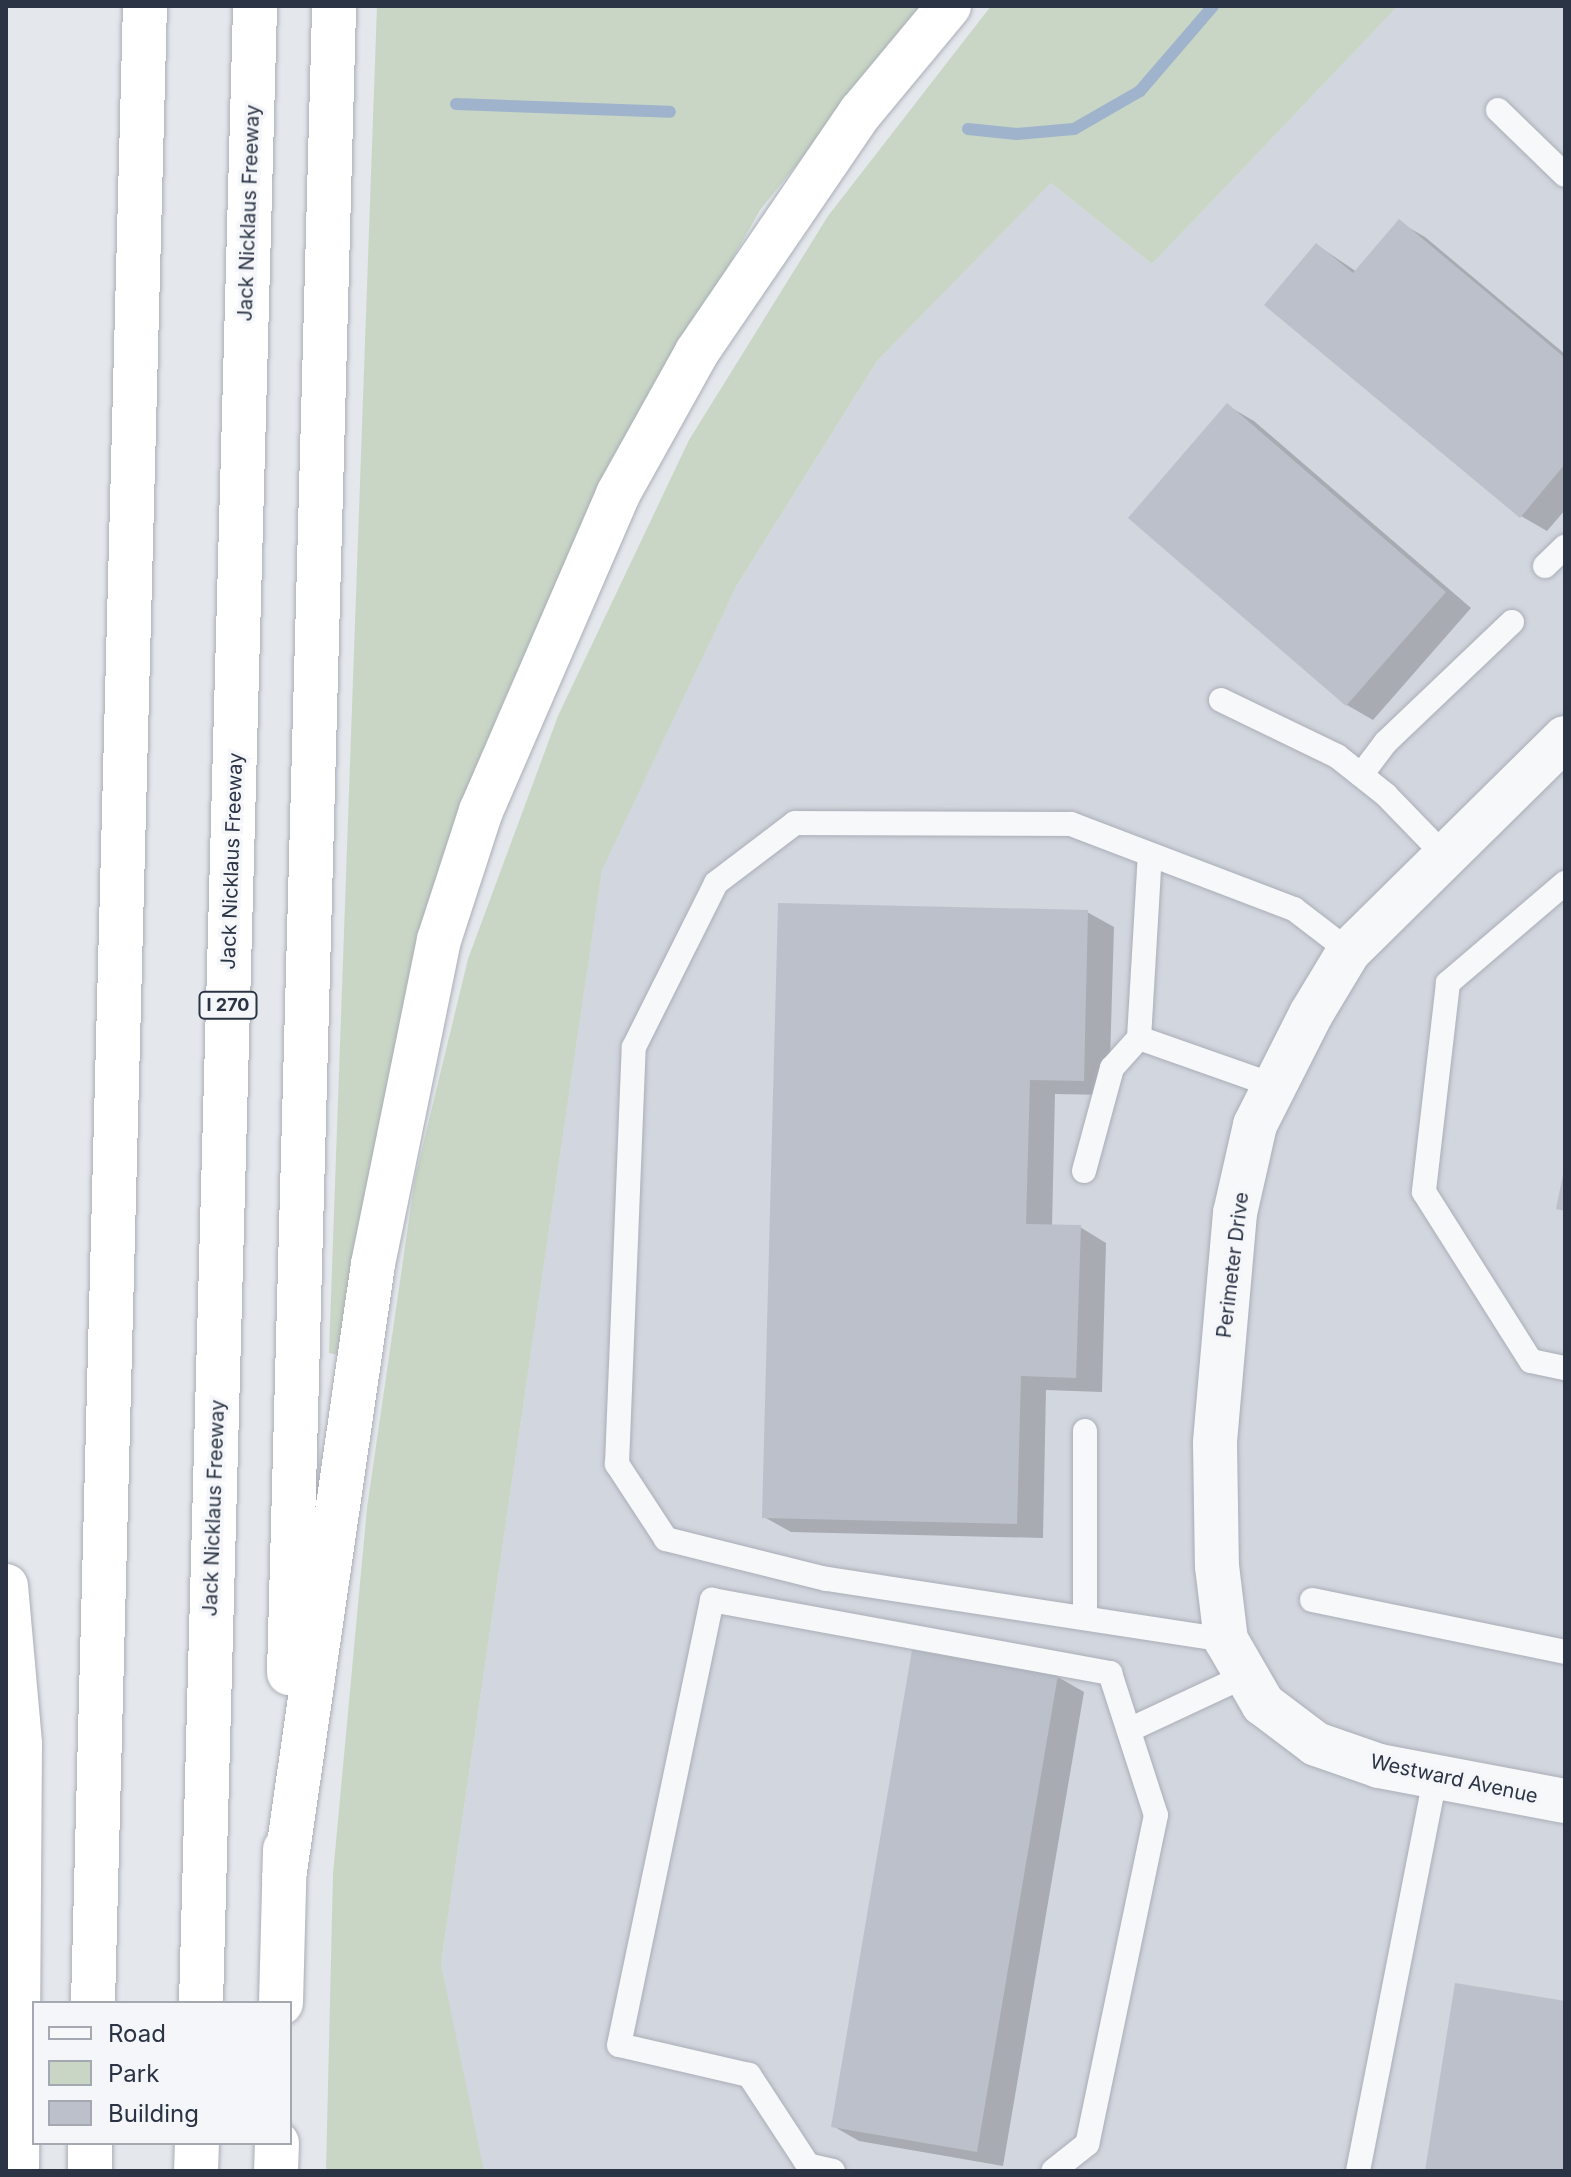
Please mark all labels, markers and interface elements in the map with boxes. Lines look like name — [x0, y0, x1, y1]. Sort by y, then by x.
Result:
street label: Jack Nicklaus Freeway — [233, 104, 265, 322]
street label: Jack Nicklaus Freeway — [216, 752, 248, 970]
road number: I 270 — [198, 991, 258, 1019]
street label: Perimeter Drive — [1212, 1191, 1254, 1339]
street label: Jack Nicklaus Freeway — [198, 1399, 230, 1617]
street label: Westward Avenue — [1368, 1750, 1540, 1808]
legend — [32, 2001, 292, 2145]
text: Road — [108, 2019, 166, 2048]
text: Park — [108, 2059, 159, 2088]
text: Building — [108, 2099, 199, 2128]

